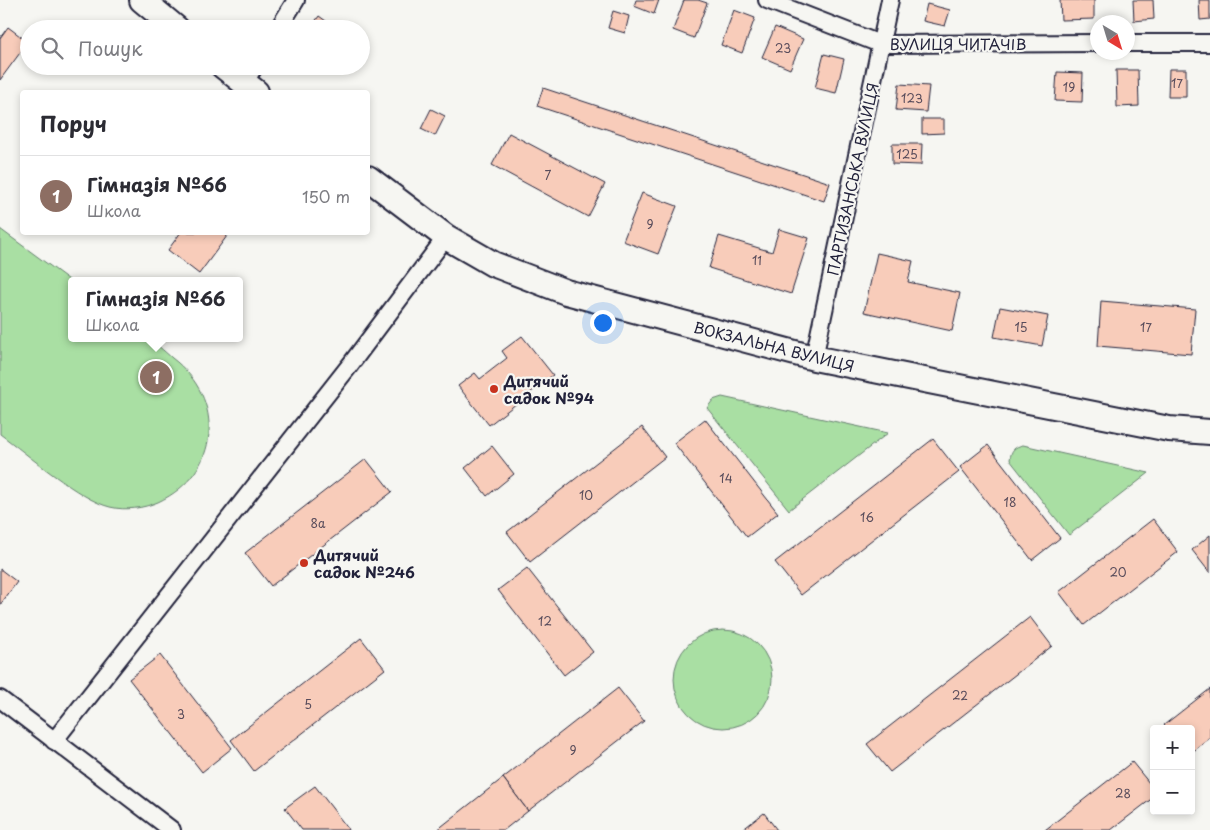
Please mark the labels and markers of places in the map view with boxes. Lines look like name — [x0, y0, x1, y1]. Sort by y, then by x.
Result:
pin: 1 — [140, 358, 172, 396]
place label: Дитячий садок №94 — [503, 369, 594, 409]
marker: Дитячий садок №94 — [488, 383, 500, 395]
place label: Дитячий садок №246 — [313, 543, 415, 583]
marker: Дитячий садок №246 — [298, 557, 310, 569]

